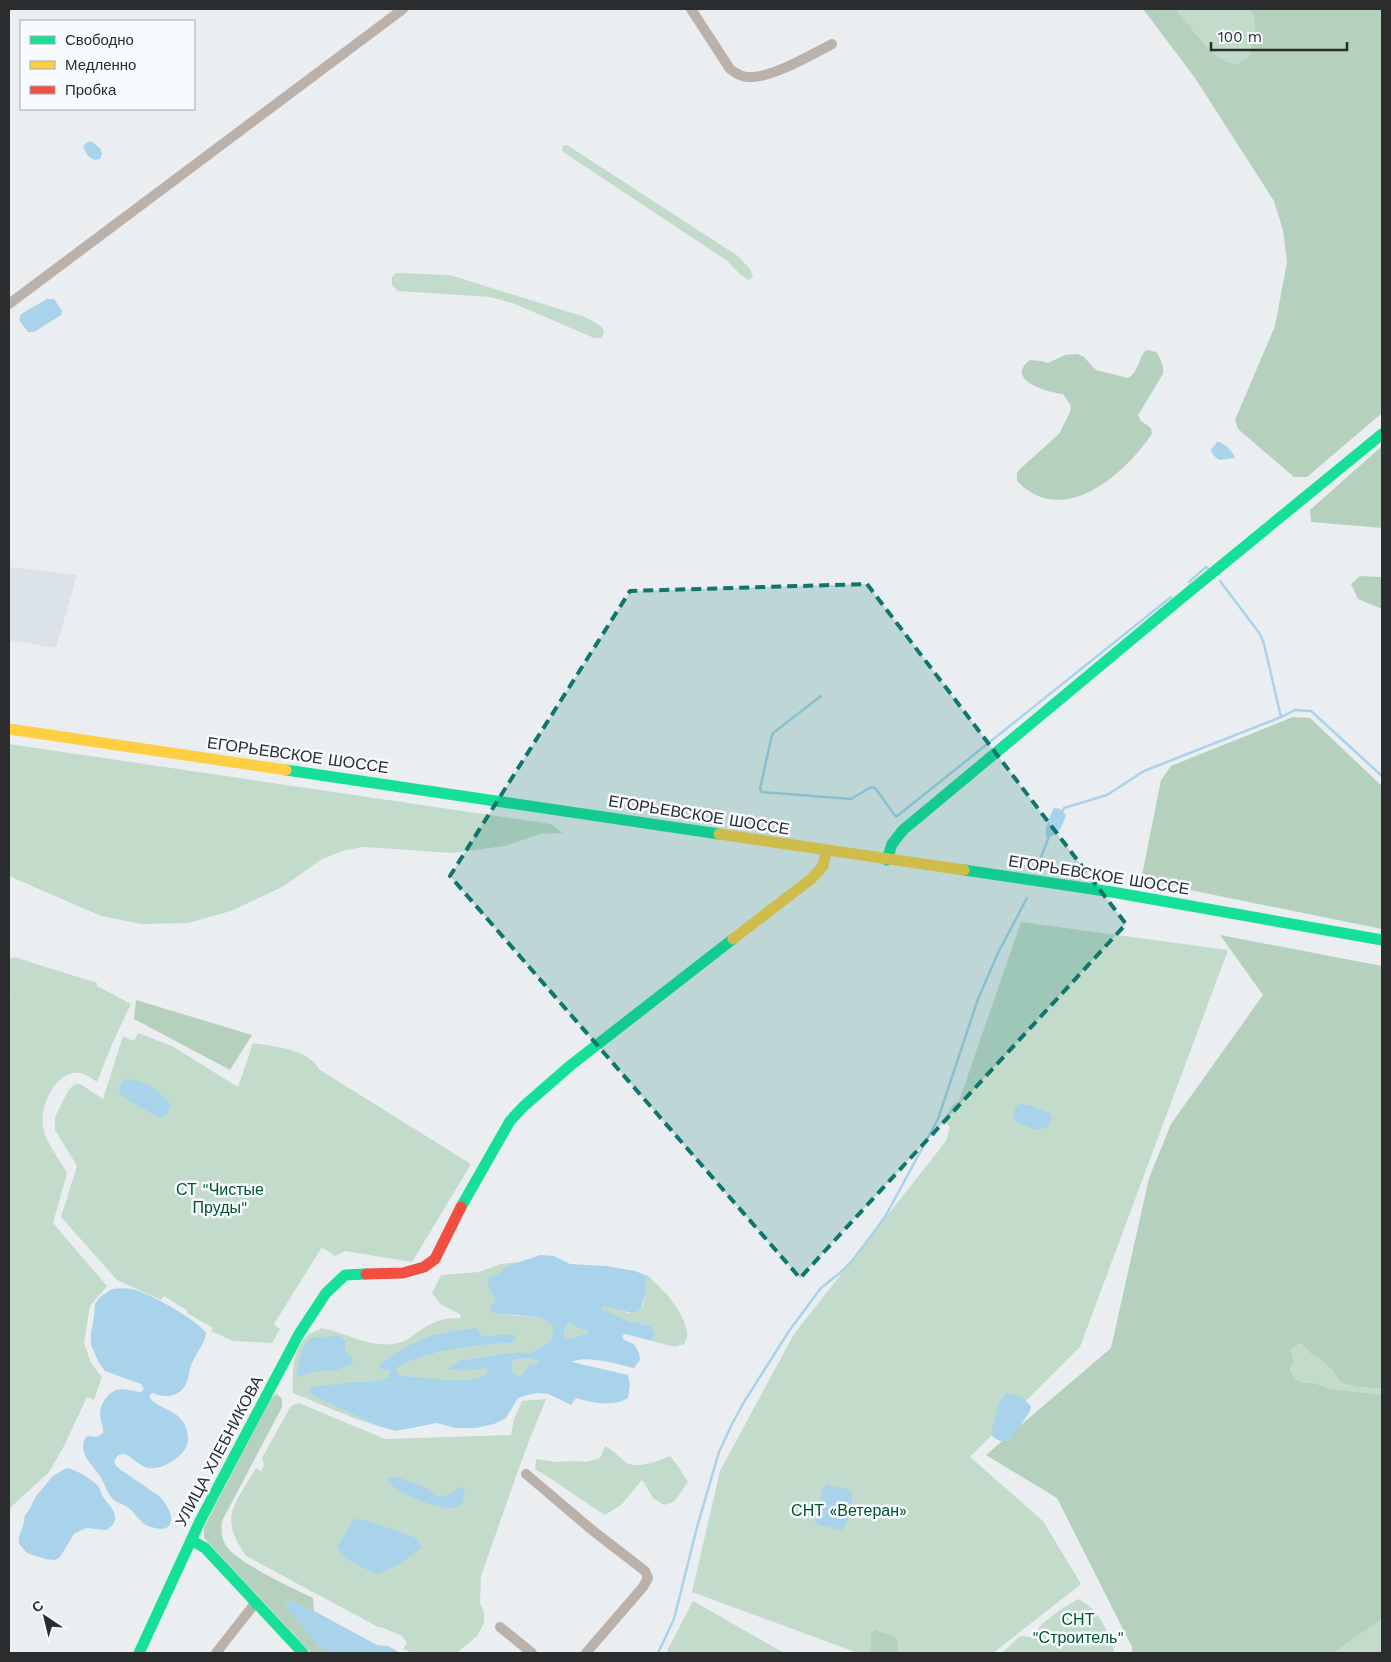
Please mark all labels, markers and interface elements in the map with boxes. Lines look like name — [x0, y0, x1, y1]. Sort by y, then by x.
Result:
legend — [20, 20, 195, 110]
scale bar — [1211, 20, 1347, 52]
text: 100 m — [1218, 28, 1262, 46]
text: Свободно — [65, 31, 134, 49]
text: Медленно — [65, 56, 136, 74]
text: Пробка — [65, 81, 117, 99]
street label: ЕГОРЬЕВСКОЕ ШОССЕ — [206, 733, 390, 777]
street label: ЕГОРЬЕВСКОЕ ШОССЕ — [607, 791, 791, 839]
street label: ЕГОРЬЕВСКОЕ ШОССЕ — [1007, 851, 1191, 899]
park label: СТ "Чистые Пруды" — [176, 1180, 264, 1217]
street label: УЛИЦА ХЛЕБНИКОВА — [171, 1372, 267, 1529]
park label: СНТ «Ветеран» — [791, 1501, 907, 1520]
north arrow — [20, 1592, 70, 1642]
text: С — [29, 1597, 46, 1616]
park label: СНТ "Строитель" — [1032, 1610, 1124, 1647]

